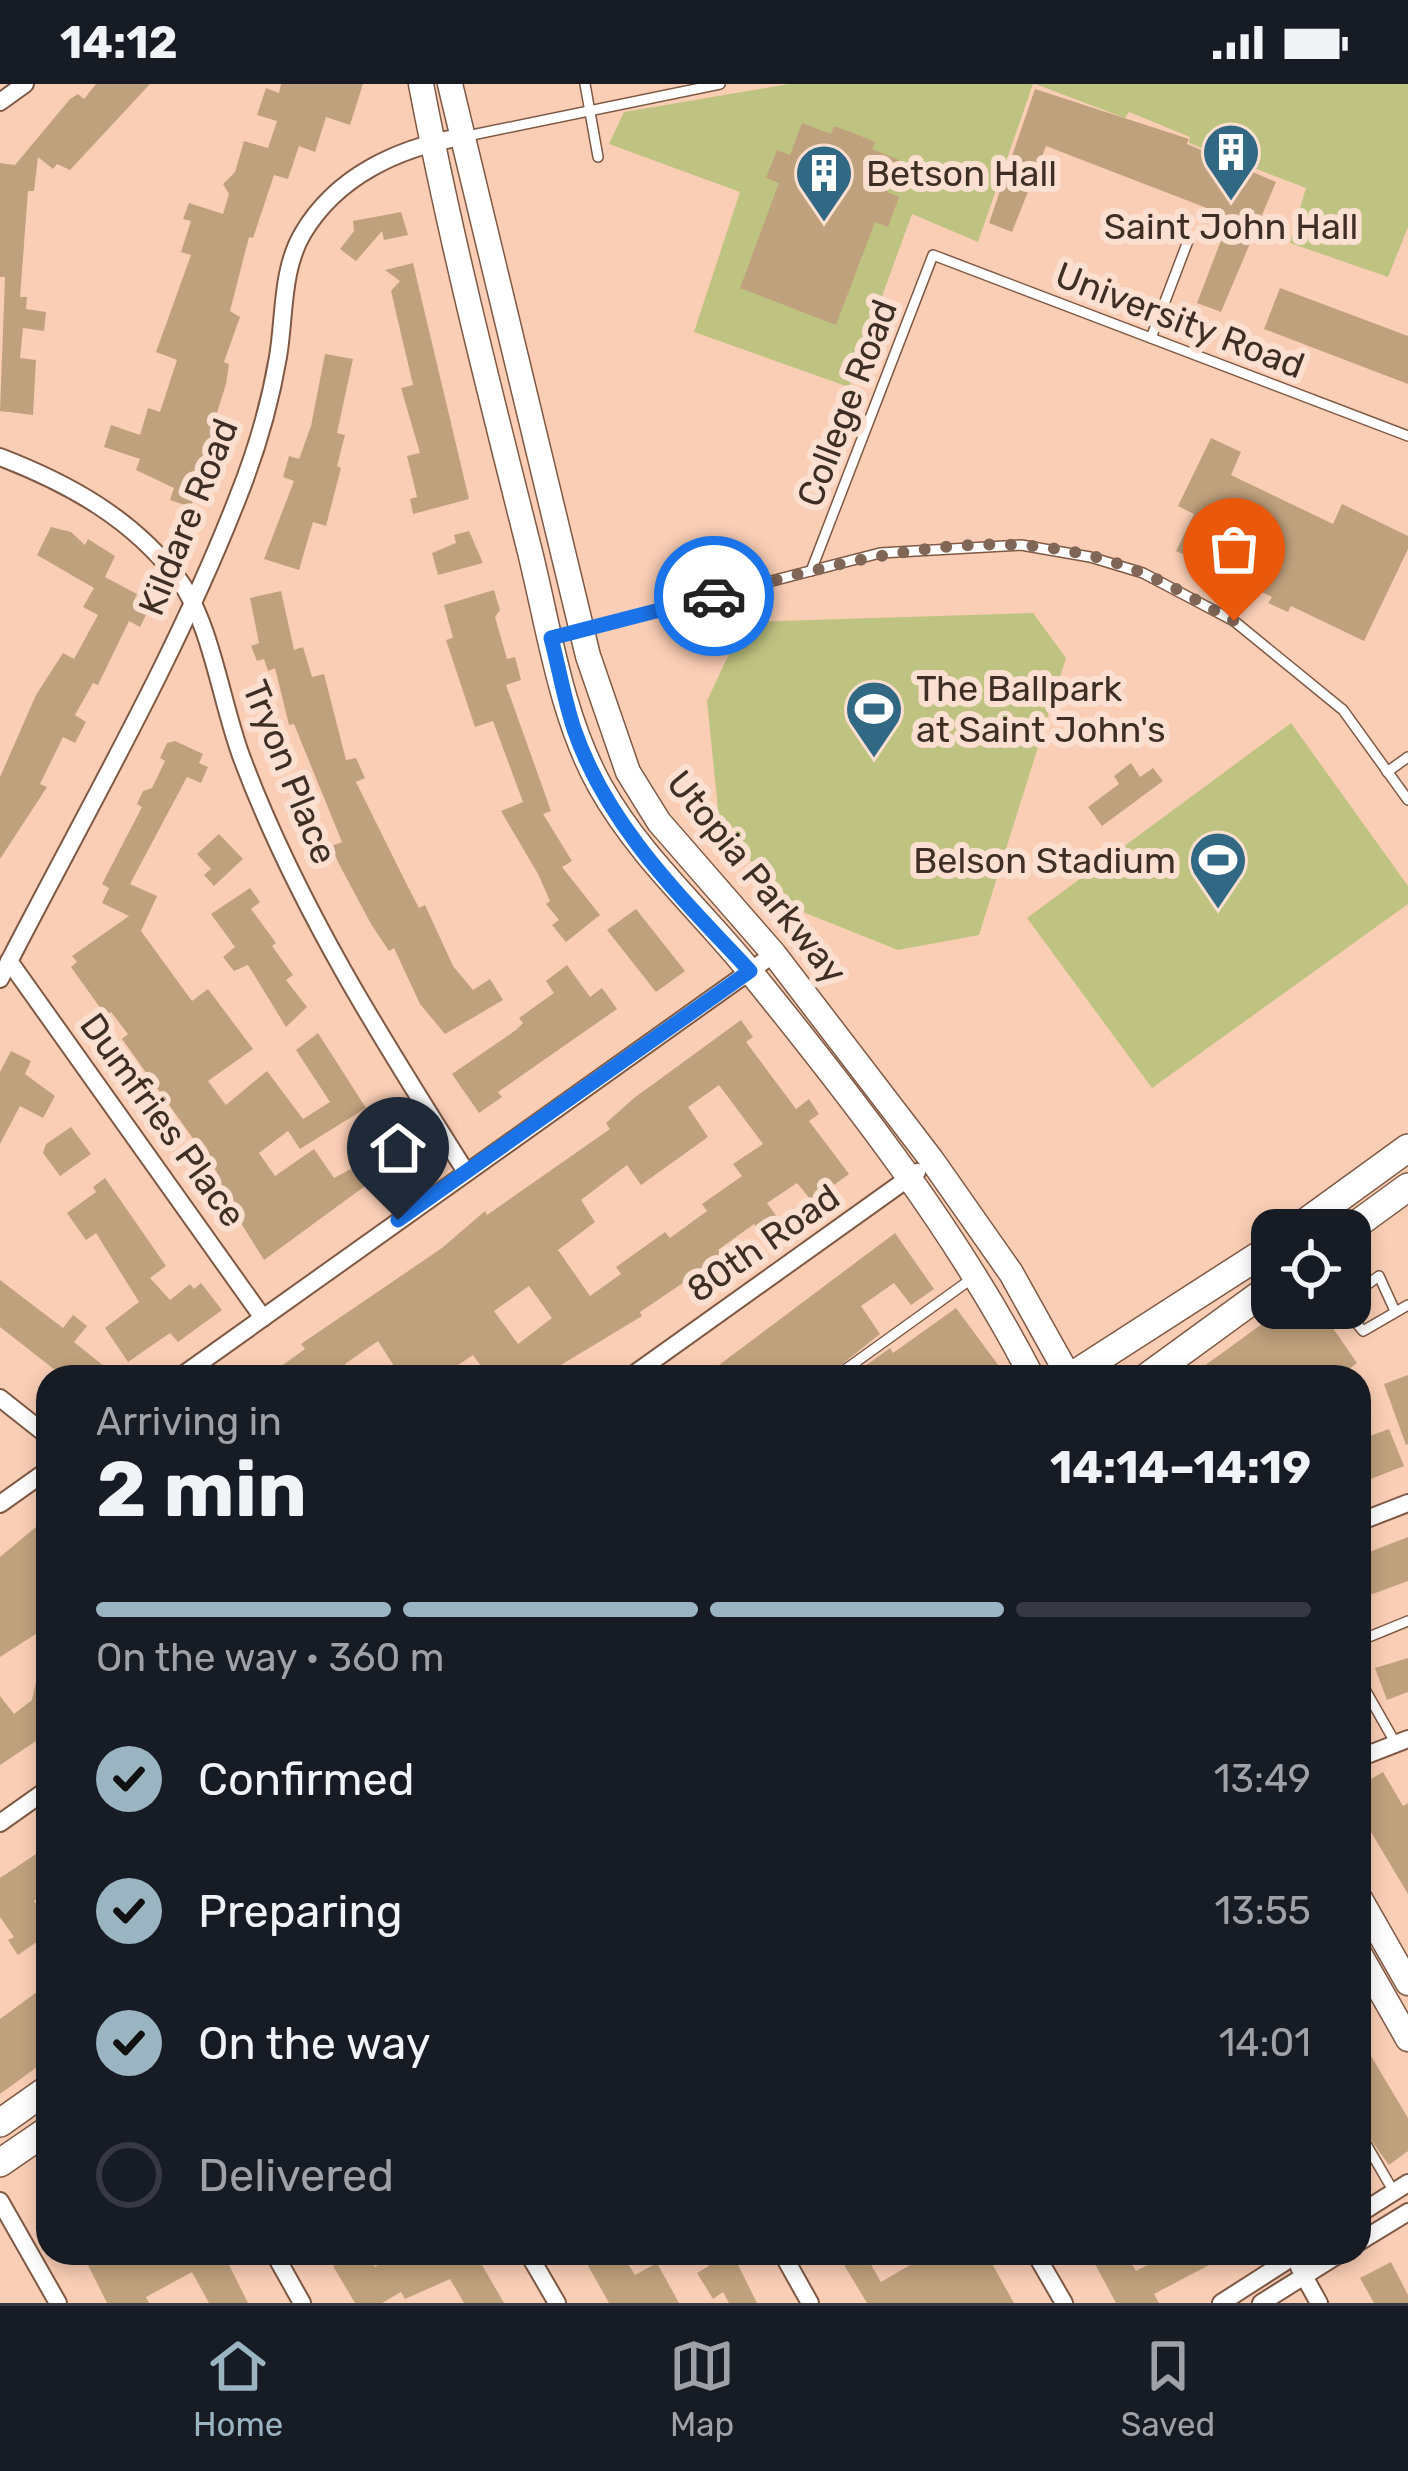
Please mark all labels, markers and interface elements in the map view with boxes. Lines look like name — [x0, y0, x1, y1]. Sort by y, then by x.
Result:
text: 14:12 — [60, 16, 178, 69]
building icon: Saint John Hall — [1200, 121, 1262, 203]
building icon: Betson Hall — [793, 142, 855, 224]
place label: Betson Hall — [866, 152, 1057, 195]
place label: Saint John Hall — [1104, 205, 1358, 248]
street label: University Road — [1049, 253, 1311, 387]
street label: College Road — [788, 293, 906, 513]
street label: Kildare Road — [129, 413, 247, 621]
pin — [1183, 498, 1285, 621]
icon: bag — [1201, 516, 1267, 582]
courier — [654, 536, 774, 656]
icon: car — [681, 563, 747, 629]
place label: The Ballpark at Saint John's — [916, 667, 1166, 751]
street label: Tryon Place — [234, 674, 346, 870]
sports icon: The Ballpark at Saint John's — [843, 678, 905, 760]
street label: Utopia Parkway — [658, 762, 856, 992]
sports icon: Belson Stadium — [1187, 829, 1249, 911]
place label: Belson Stadium — [913, 839, 1176, 882]
street label: Dumfries Place — [71, 1005, 255, 1235]
pin — [347, 1097, 449, 1220]
icon: home — [365, 1115, 431, 1181]
street label: 80th Road — [679, 1175, 847, 1311]
map controls — [1251, 1209, 1371, 1329]
button: locate — [1251, 1209, 1371, 1329]
text: Arriving in — [96, 1399, 282, 1445]
text: 14:14–14:19 — [1050, 1441, 1311, 1494]
text: 2 min — [96, 1443, 307, 1536]
text: On the way · 360 m — [96, 1635, 444, 1681]
icon: check — [96, 1746, 162, 1812]
text: Confirmed — [198, 1753, 415, 1806]
text: 13:49 — [1214, 1756, 1311, 1802]
icon: check — [96, 1878, 162, 1944]
text: Preparing — [198, 1885, 403, 1938]
text: 13:55 — [1215, 1888, 1311, 1934]
icon: check — [96, 2010, 162, 2076]
text: On the way — [198, 2017, 431, 2070]
text: 14:01 — [1219, 2020, 1311, 2066]
text: Delivered — [198, 2149, 394, 2202]
tab: Home — [193, 2333, 283, 2444]
tab: Map — [669, 2333, 735, 2444]
tab: Saved — [1121, 2333, 1215, 2444]

